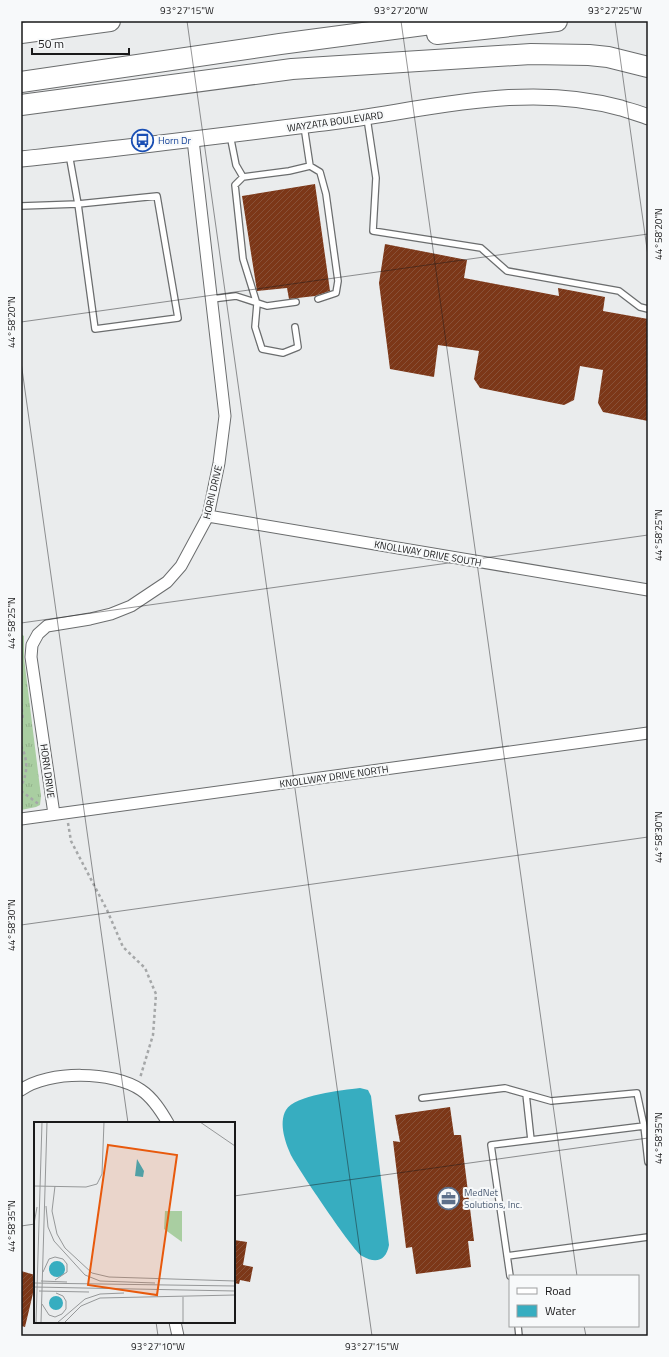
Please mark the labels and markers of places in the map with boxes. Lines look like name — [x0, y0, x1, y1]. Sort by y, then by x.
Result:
bus stop icon: Horn Dr — [130, 127, 156, 153]
place label: Horn Dr — [158, 133, 191, 148]
office icon: MedNet Solutions, Inc. — [435, 1185, 461, 1211]
place label: MedNet Solutions, Inc. — [464, 1185, 522, 1212]

